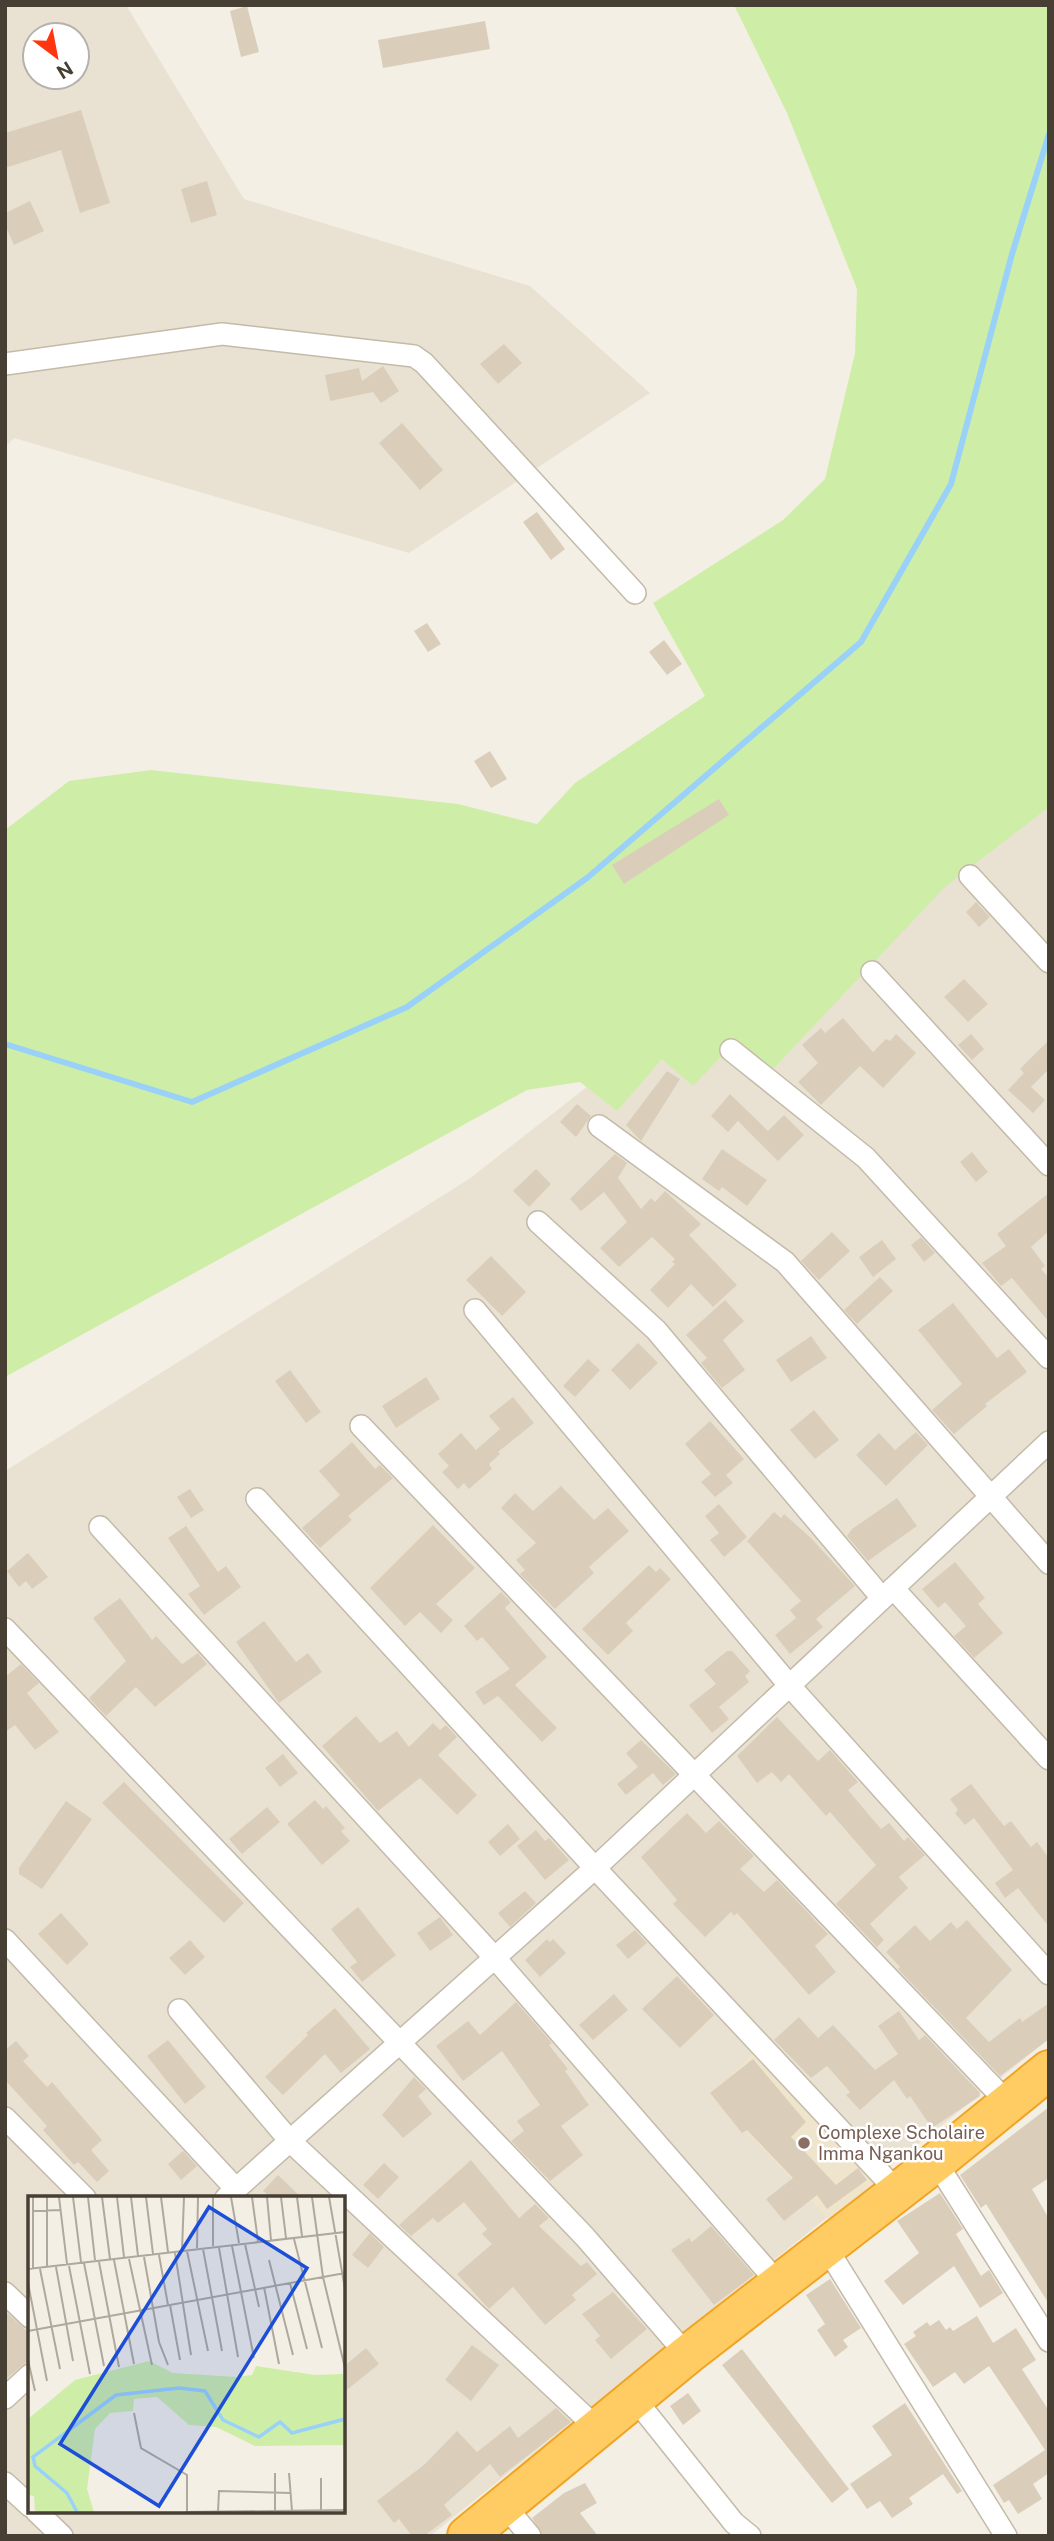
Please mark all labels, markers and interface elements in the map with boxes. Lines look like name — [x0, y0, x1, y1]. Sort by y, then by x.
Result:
north arrow — [21, 21, 91, 91]
text: N — [53, 57, 77, 84]
place label: Complexe Scholaire Imma Ngankou — [818, 2122, 985, 2164]
marker: Complexe Scholaire Imma Ngankou — [796, 2135, 812, 2151]
inset map — [28, 2196, 345, 2513]

